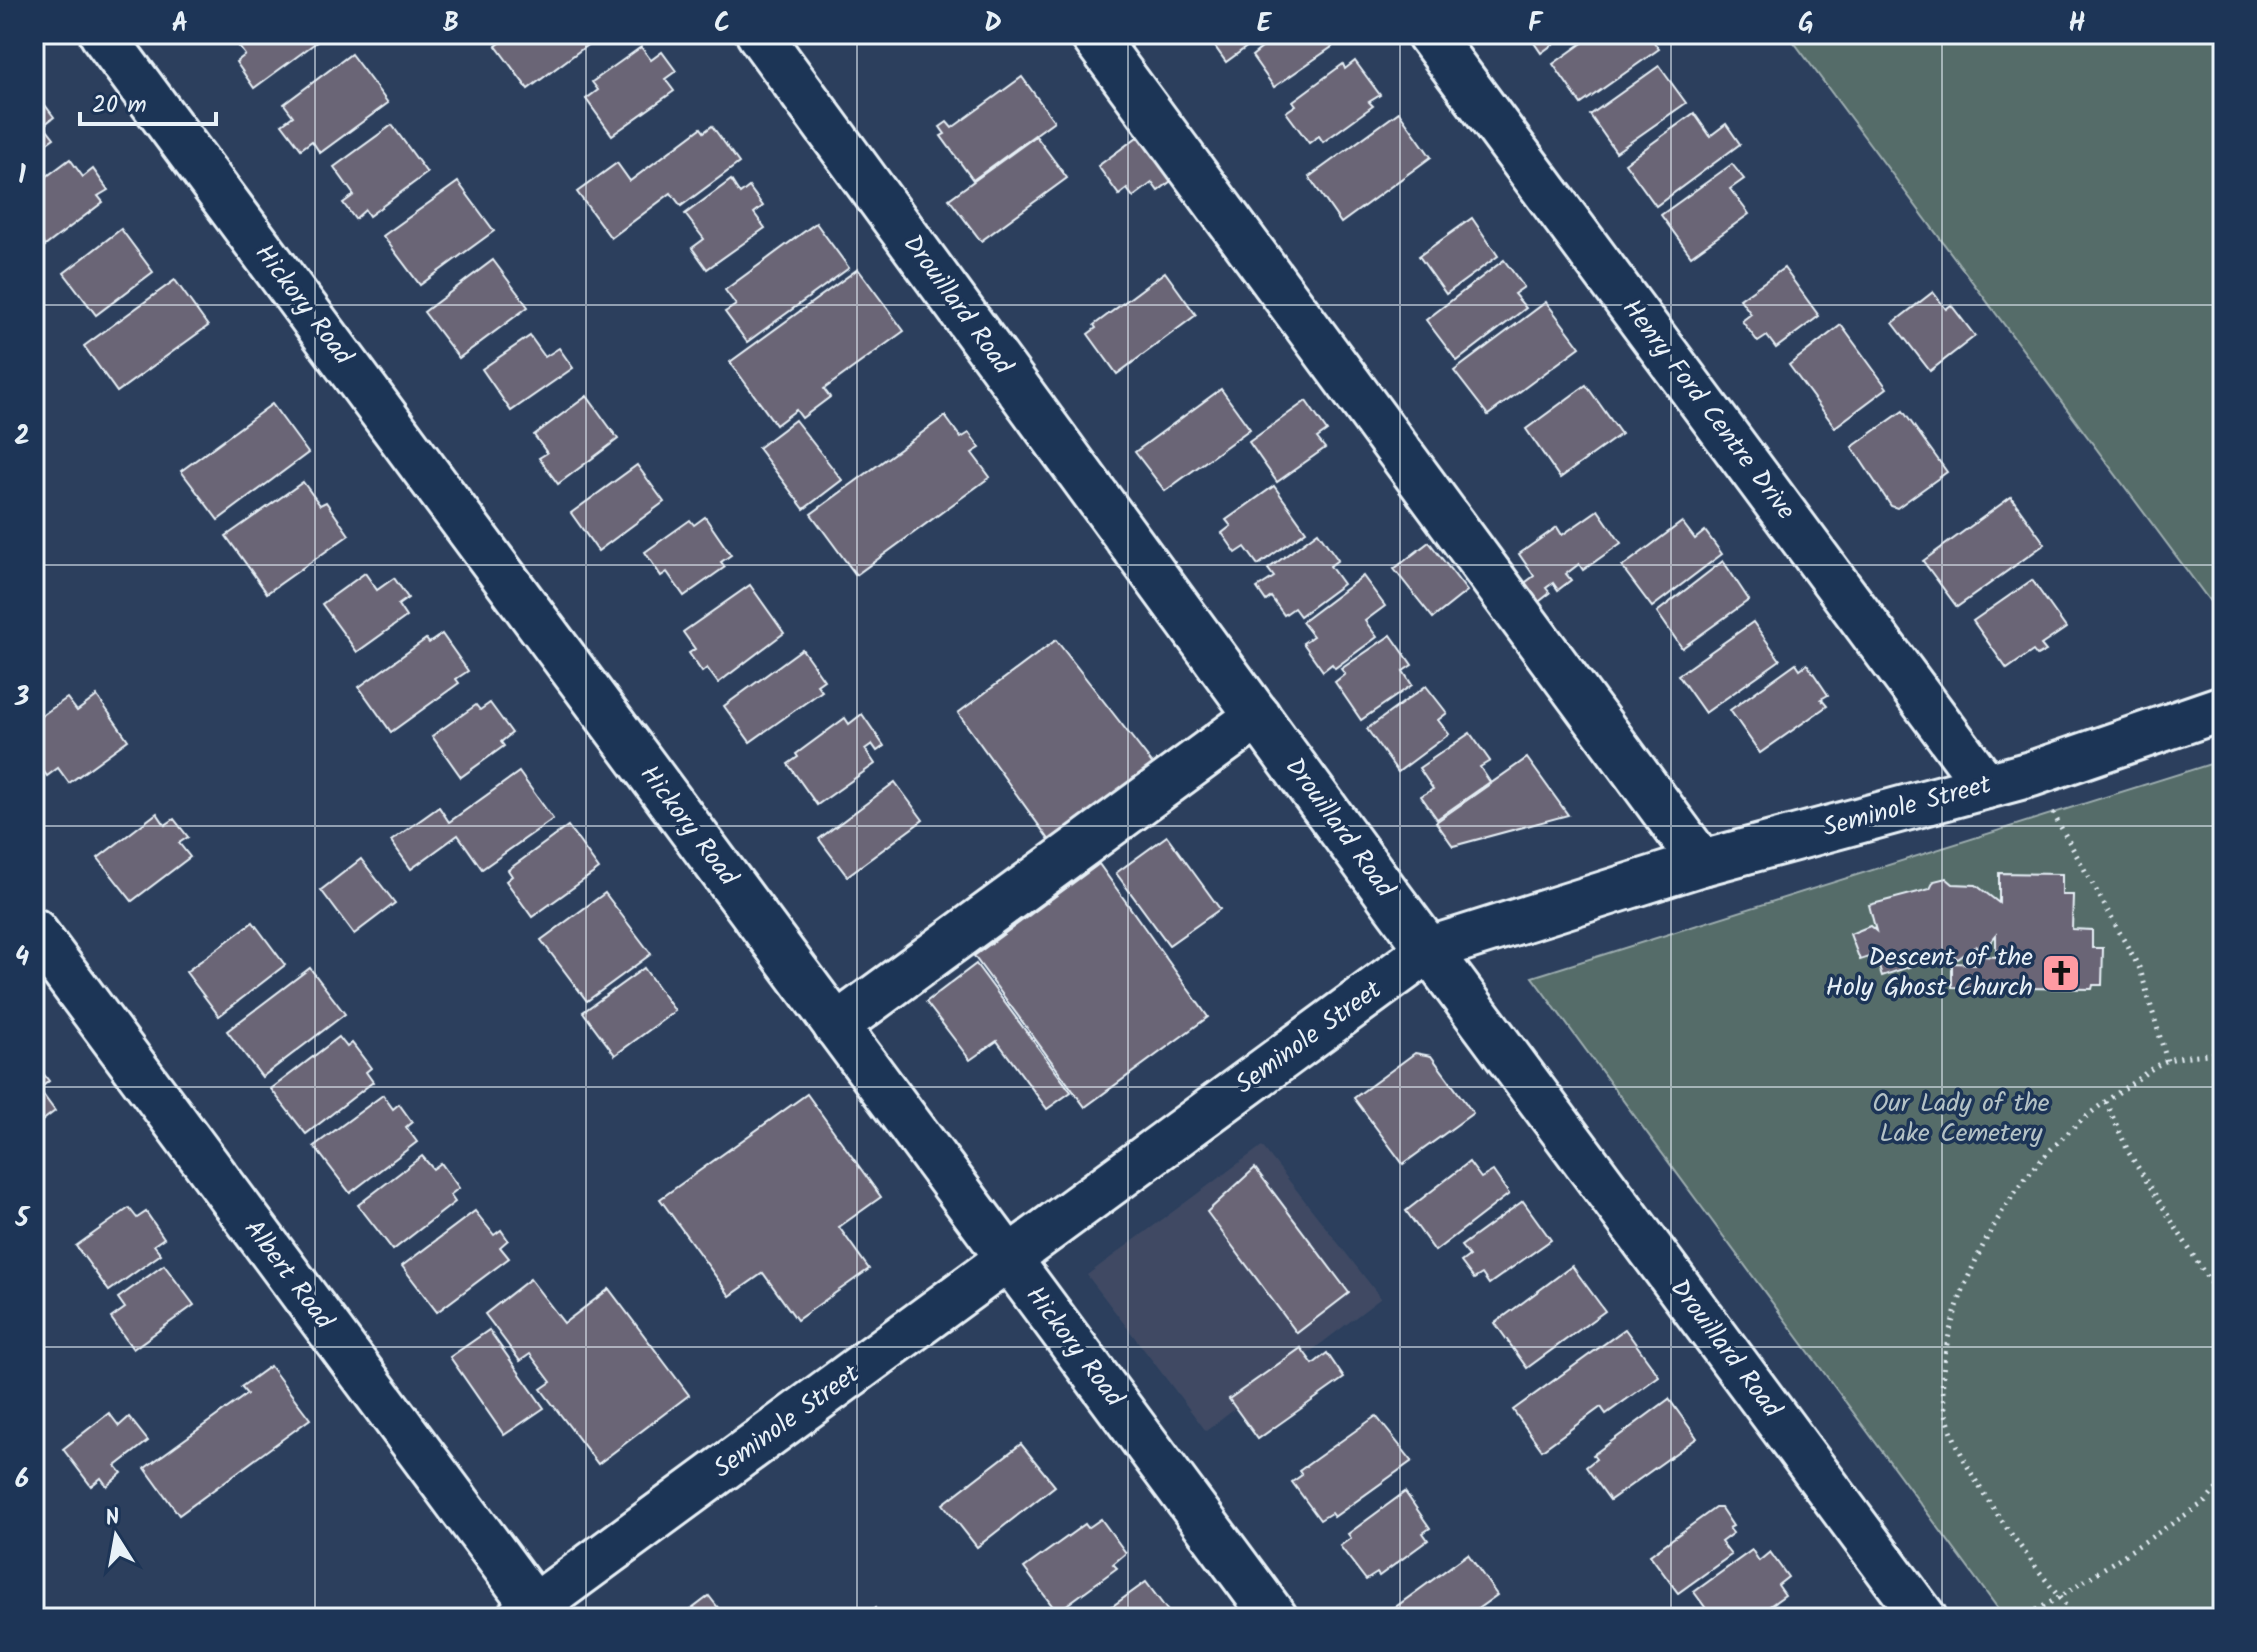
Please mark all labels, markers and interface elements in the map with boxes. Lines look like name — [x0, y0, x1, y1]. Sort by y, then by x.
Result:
text: A — [172, 3, 188, 45]
text: B — [443, 3, 459, 45]
text: C — [714, 3, 730, 45]
text: D — [984, 3, 1002, 45]
text: E — [1257, 3, 1273, 45]
text: F — [1528, 3, 1544, 45]
text: G — [1798, 3, 1814, 45]
text: H — [2069, 3, 2086, 45]
scale bar — [80, 76, 216, 126]
text: 20 m — [92, 86, 147, 125]
text: 1 — [18, 155, 26, 197]
street label: Drouillard Road — [892, 226, 1023, 385]
street label: Hickory Road — [243, 235, 363, 375]
street label: Henry Ford Centre Drive — [1611, 290, 1806, 530]
text: 2 — [14, 416, 30, 458]
text: 3 — [14, 677, 29, 719]
street label: Drouillard Road — [1274, 749, 1405, 908]
street label: Hickory Road — [628, 756, 748, 896]
street label: Seminole Street — [1818, 764, 1997, 850]
text: 4 — [15, 937, 29, 979]
place label: Descent of the Holy Ghost Church — [1826, 937, 2033, 1009]
church icon: Descent of the Holy Ghost Church — [2040, 952, 2082, 994]
street label: Seminole Street — [1227, 970, 1392, 1106]
park label: Our Lady of the Lake Cemetery — [1872, 1083, 2050, 1155]
text: 5 — [14, 1198, 30, 1240]
street label: Albert Road — [232, 1211, 344, 1340]
street label: Drouillard Road — [1659, 1271, 1792, 1428]
street label: Hickory Road — [1014, 1277, 1134, 1417]
street label: Seminole Street — [705, 1354, 870, 1490]
text: 6 — [15, 1459, 29, 1501]
north arrow — [76, 1496, 156, 1576]
text: N — [103, 1500, 123, 1537]

